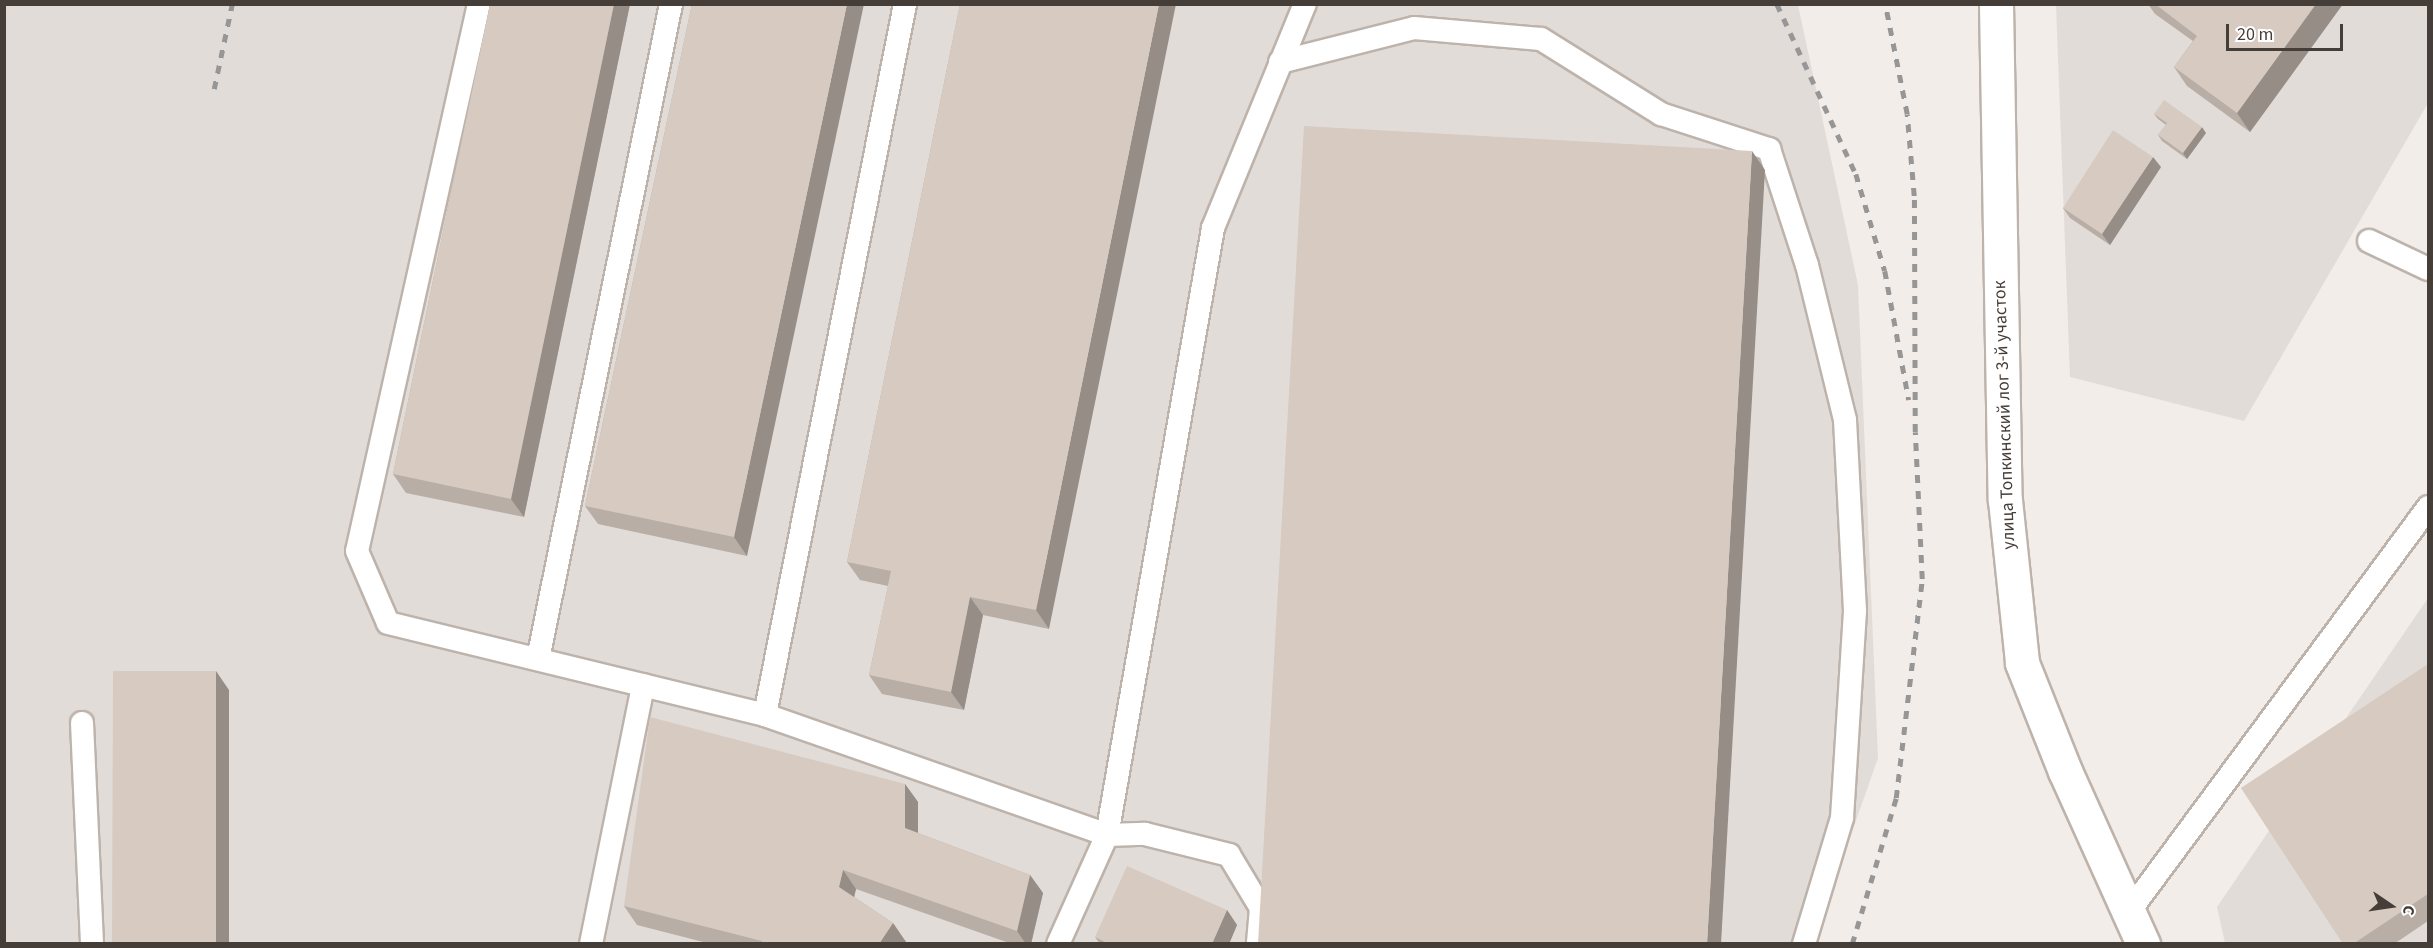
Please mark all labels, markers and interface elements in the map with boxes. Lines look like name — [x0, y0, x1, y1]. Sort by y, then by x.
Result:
scale bar — [2229, 12, 2346, 50]
text: 20 m — [2237, 22, 2273, 47]
street label: улица Топкинский лог 3-й участок — [1990, 280, 2020, 550]
north arrow — [2361, 876, 2421, 936]
text: С — [2397, 903, 2420, 917]

